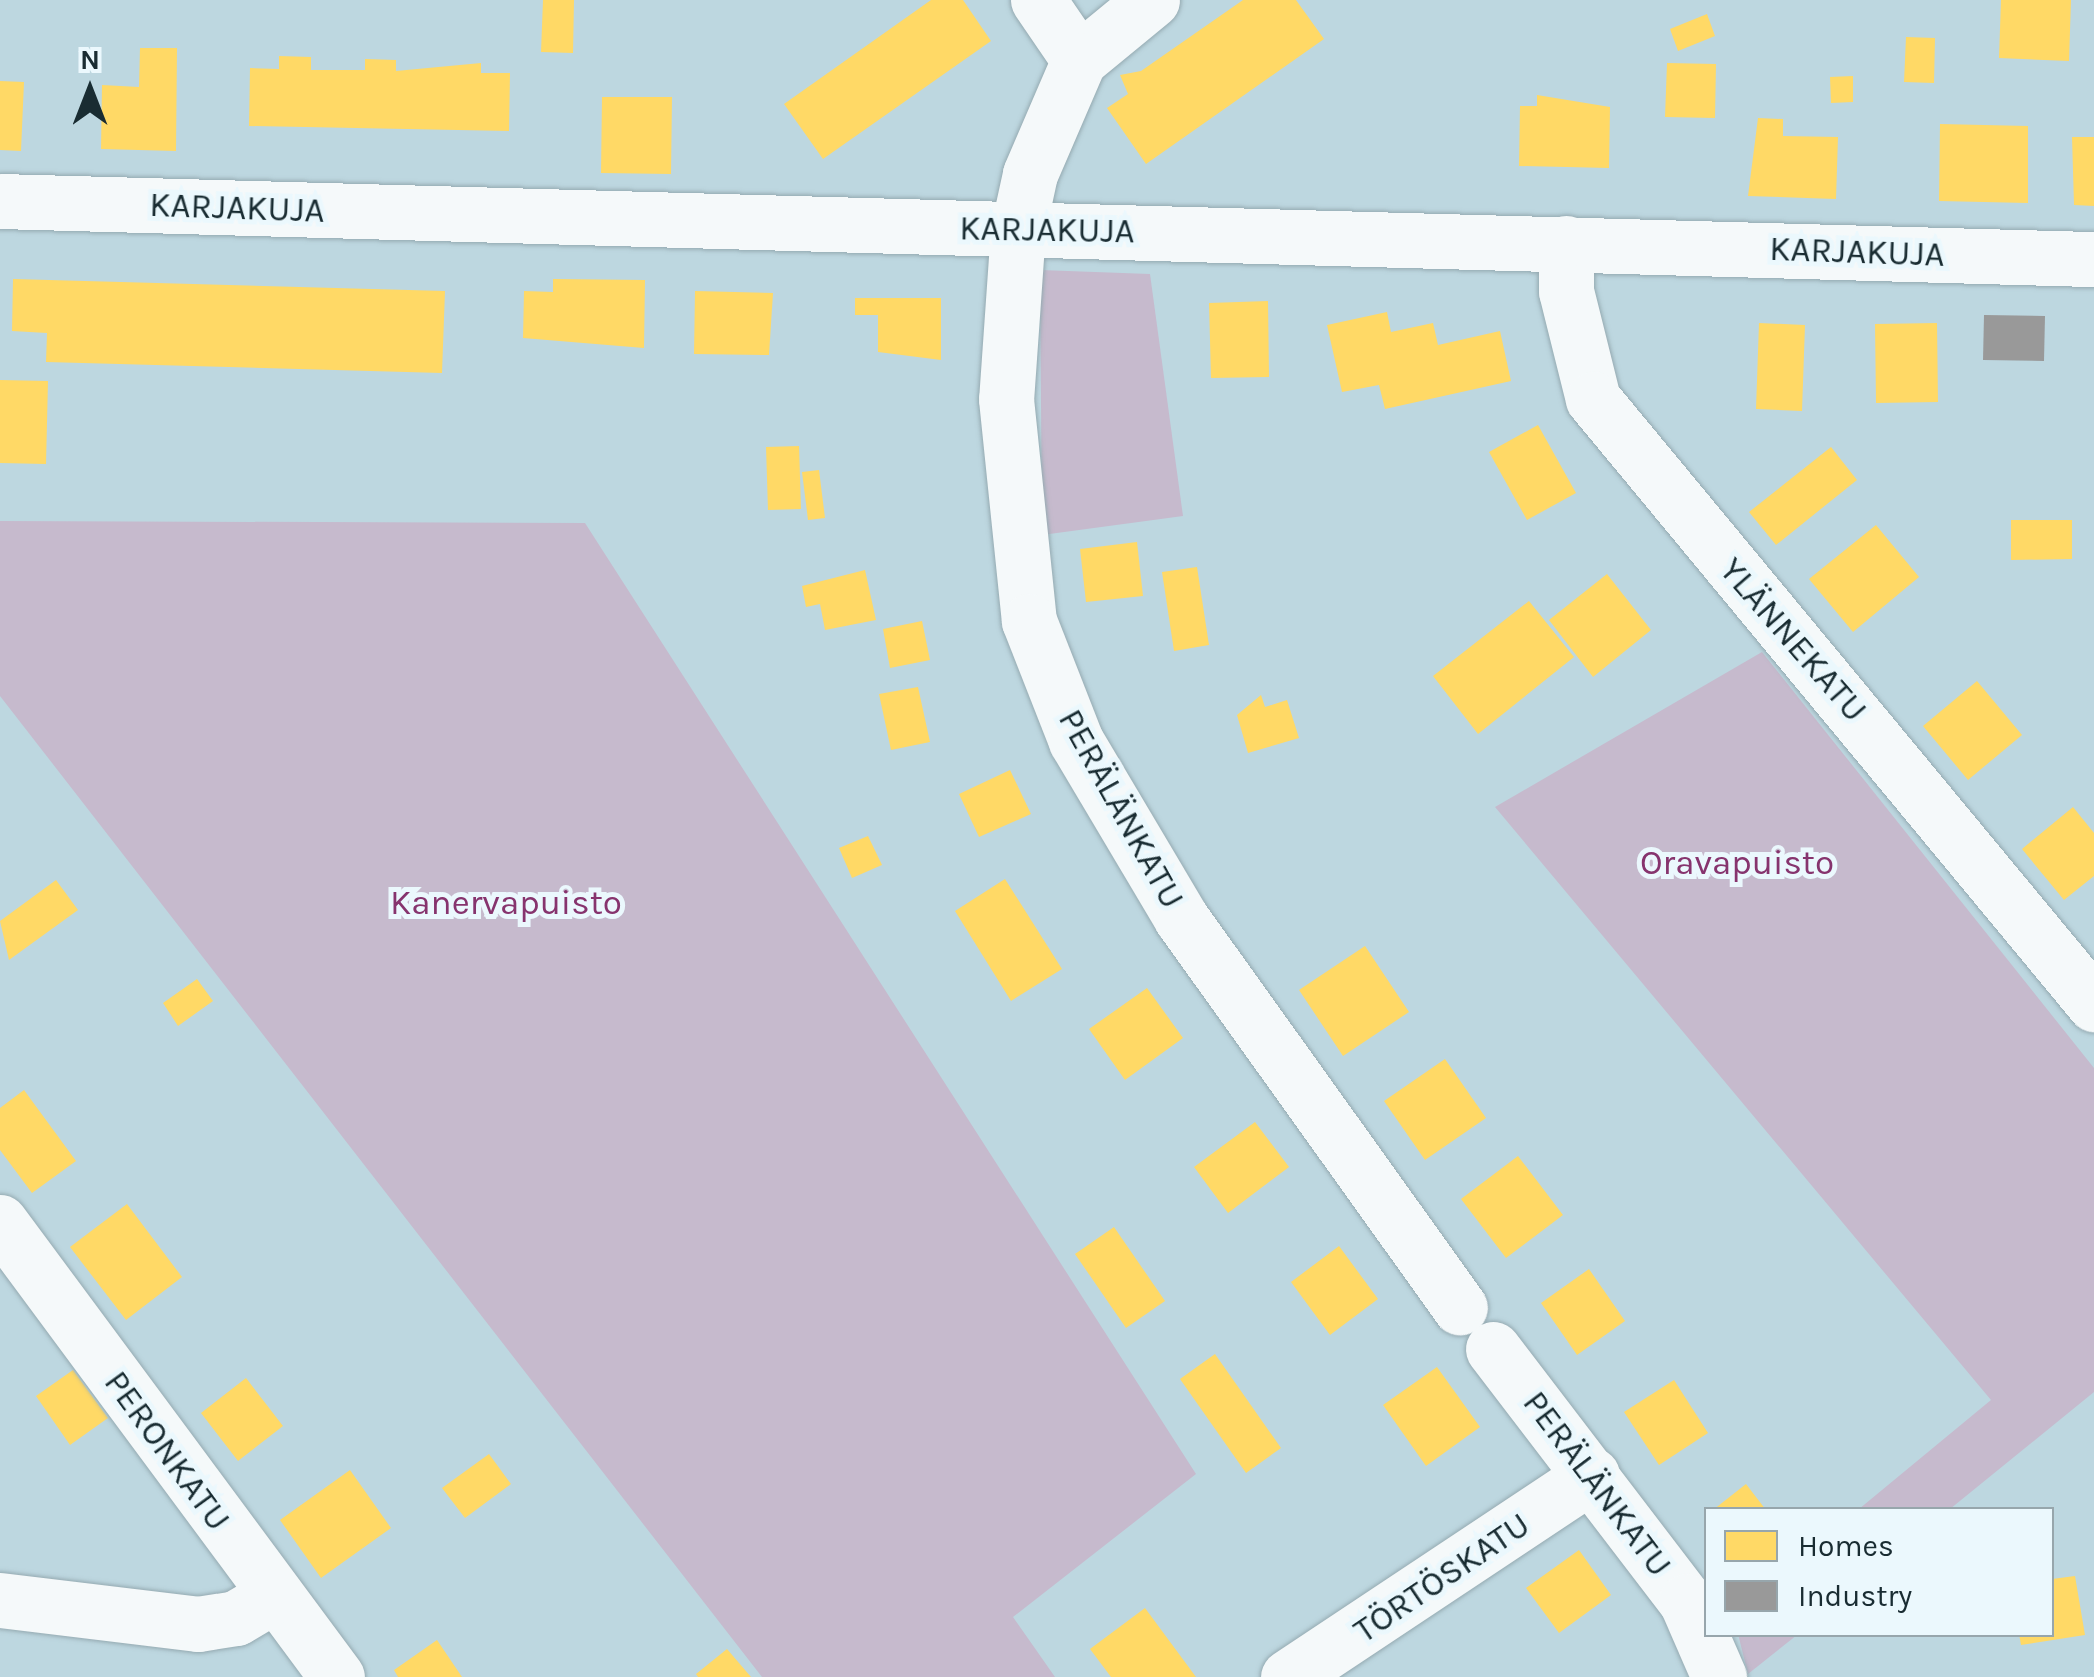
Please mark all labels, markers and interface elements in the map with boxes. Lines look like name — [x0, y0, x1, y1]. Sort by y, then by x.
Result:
north arrow — [40, 40, 140, 140]
text: N — [80, 43, 100, 76]
street label: KARJAKUJA — [149, 184, 325, 232]
street label: KARJAKUJA — [959, 207, 1135, 253]
street label: KARJAKUJA — [1769, 228, 1945, 276]
street label: YLÄNNEKATU — [1710, 549, 1876, 731]
street label: PERÄLÄNKATU — [1049, 702, 1193, 916]
park label: Oravapuisto — [1640, 842, 1834, 884]
park label: Kanervapuisto — [390, 882, 622, 924]
street label: PERONKATU — [95, 1363, 239, 1539]
street label: PERÄLÄNKATU — [1514, 1383, 1680, 1585]
street label: TÖRTÖSKATU — [1346, 1504, 1538, 1652]
legend — [1704, 1507, 2054, 1637]
text: Homes — [1798, 1528, 1894, 1564]
text: Industry — [1798, 1578, 1912, 1614]

